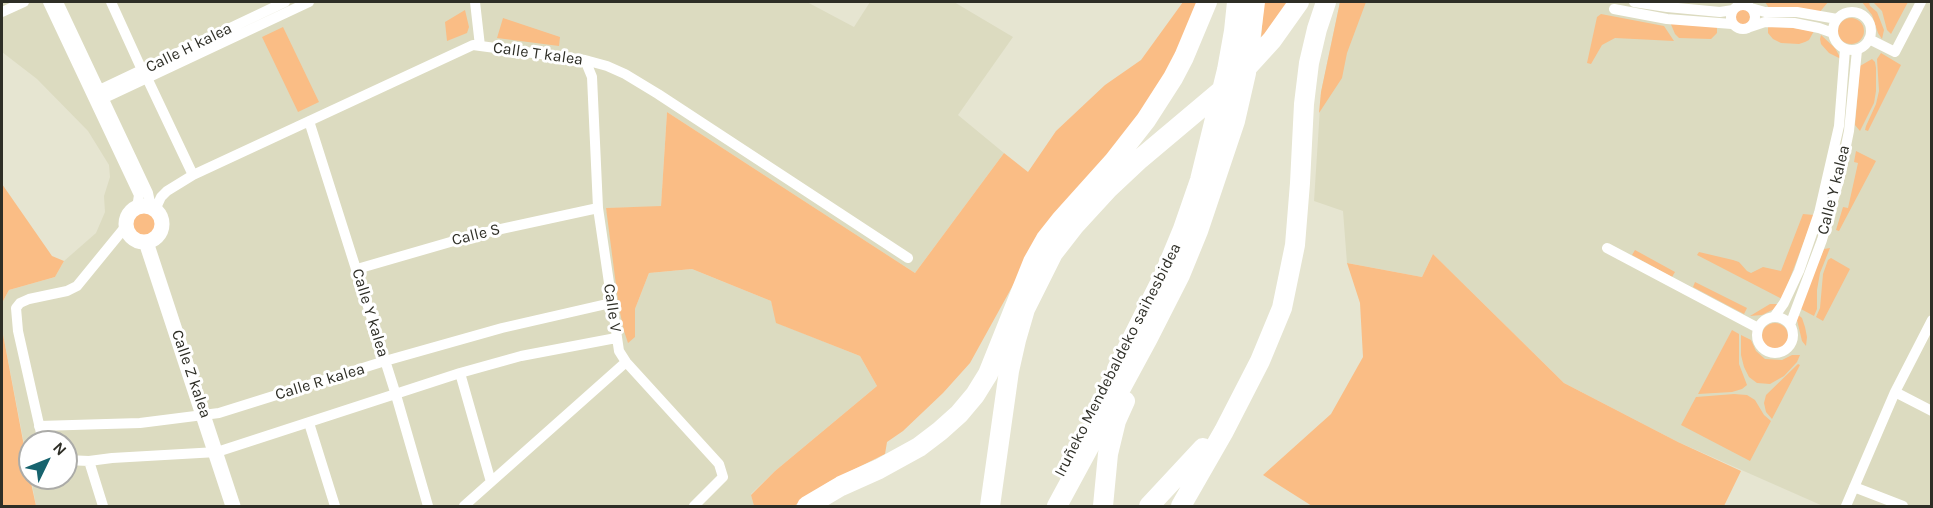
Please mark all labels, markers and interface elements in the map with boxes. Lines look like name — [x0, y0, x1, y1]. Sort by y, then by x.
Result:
street label: Calle H kalea — [143, 19, 235, 77]
street label: Calle T kalea — [492, 38, 584, 70]
street label: Calle Y kalea — [1814, 143, 1854, 237]
street label: Calle S — [450, 220, 502, 250]
street label: Iruñeko Mendebaldeko saihesbidea — [1051, 240, 1185, 480]
street label: Calle Y kalea — [347, 266, 393, 360]
street label: Calle V — [599, 283, 625, 333]
street label: Calle Z kalea — [167, 327, 215, 421]
street label: Calle R kalea — [273, 359, 367, 405]
north arrow — [18, 430, 78, 490]
text: N — [49, 438, 71, 459]

